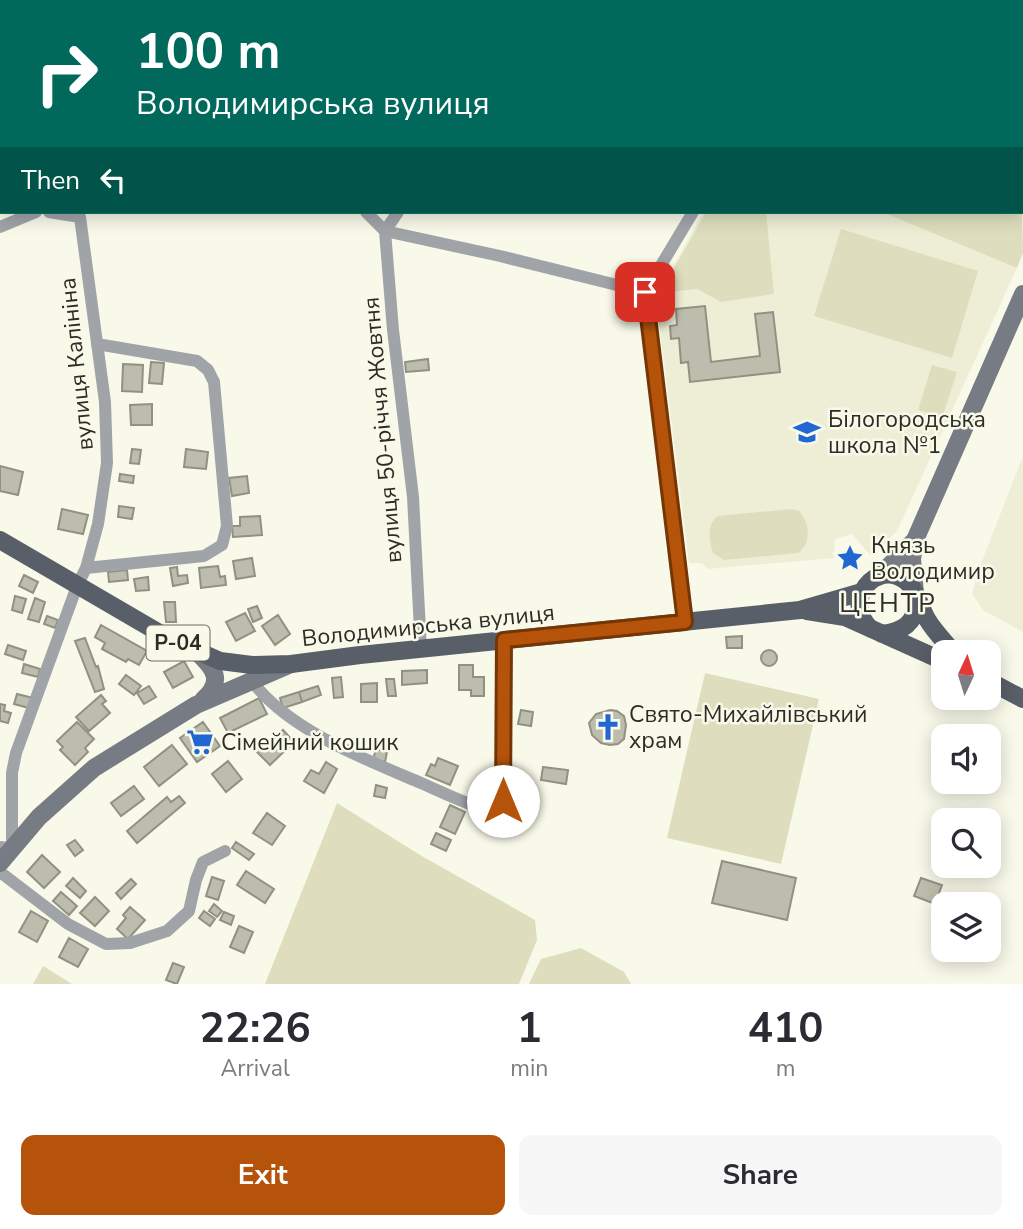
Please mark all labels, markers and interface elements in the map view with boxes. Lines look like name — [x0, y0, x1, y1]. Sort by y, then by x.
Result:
text: 100 m — [136, 18, 280, 85]
icon: right — [21, 28, 112, 119]
text: Володимирська вулиця — [136, 82, 490, 125]
icon: left — [94, 161, 132, 199]
text: Then — [21, 163, 80, 198]
pin — [615, 262, 675, 322]
icon: arrive — [626, 273, 664, 311]
street label: вулиця Калініна — [52, 276, 101, 452]
street label: вулиця 50-річчя Жовтня — [355, 296, 410, 564]
place label: Білогородська школа №1 — [828, 404, 986, 461]
school or university icon: Білогородська школа №1 — [792, 417, 822, 447]
place label: Князь Володимир — [871, 530, 995, 587]
place icon: Князь Володимир — [835, 543, 865, 573]
district label: ЦЕНТР — [839, 586, 937, 621]
street label: Володимирська вулиця — [300, 597, 556, 654]
road number: Р-04 — [146, 626, 210, 660]
north arrow — [931, 640, 1001, 710]
map controls — [931, 640, 1001, 962]
place label: Свято-Михайлівський храм — [629, 699, 867, 756]
church icon: Свято-Михайлівський храм — [593, 712, 623, 742]
button: sound — [931, 724, 1001, 794]
supermarket icon: Сімейний кошик — [185, 727, 215, 757]
place label: Сімейний кошик — [221, 727, 399, 758]
position arrow — [466, 764, 540, 838]
button: search — [931, 808, 1001, 878]
button: layers — [931, 892, 1001, 962]
text: 22:26 — [200, 1000, 311, 1057]
text: 1 — [517, 1000, 542, 1057]
text: 410 — [748, 1000, 823, 1057]
text: Arrival — [221, 1053, 290, 1084]
text: min — [510, 1053, 548, 1084]
text: m — [776, 1053, 796, 1084]
button: Exit — [21, 1135, 505, 1215]
button: Share — [519, 1135, 1002, 1215]

